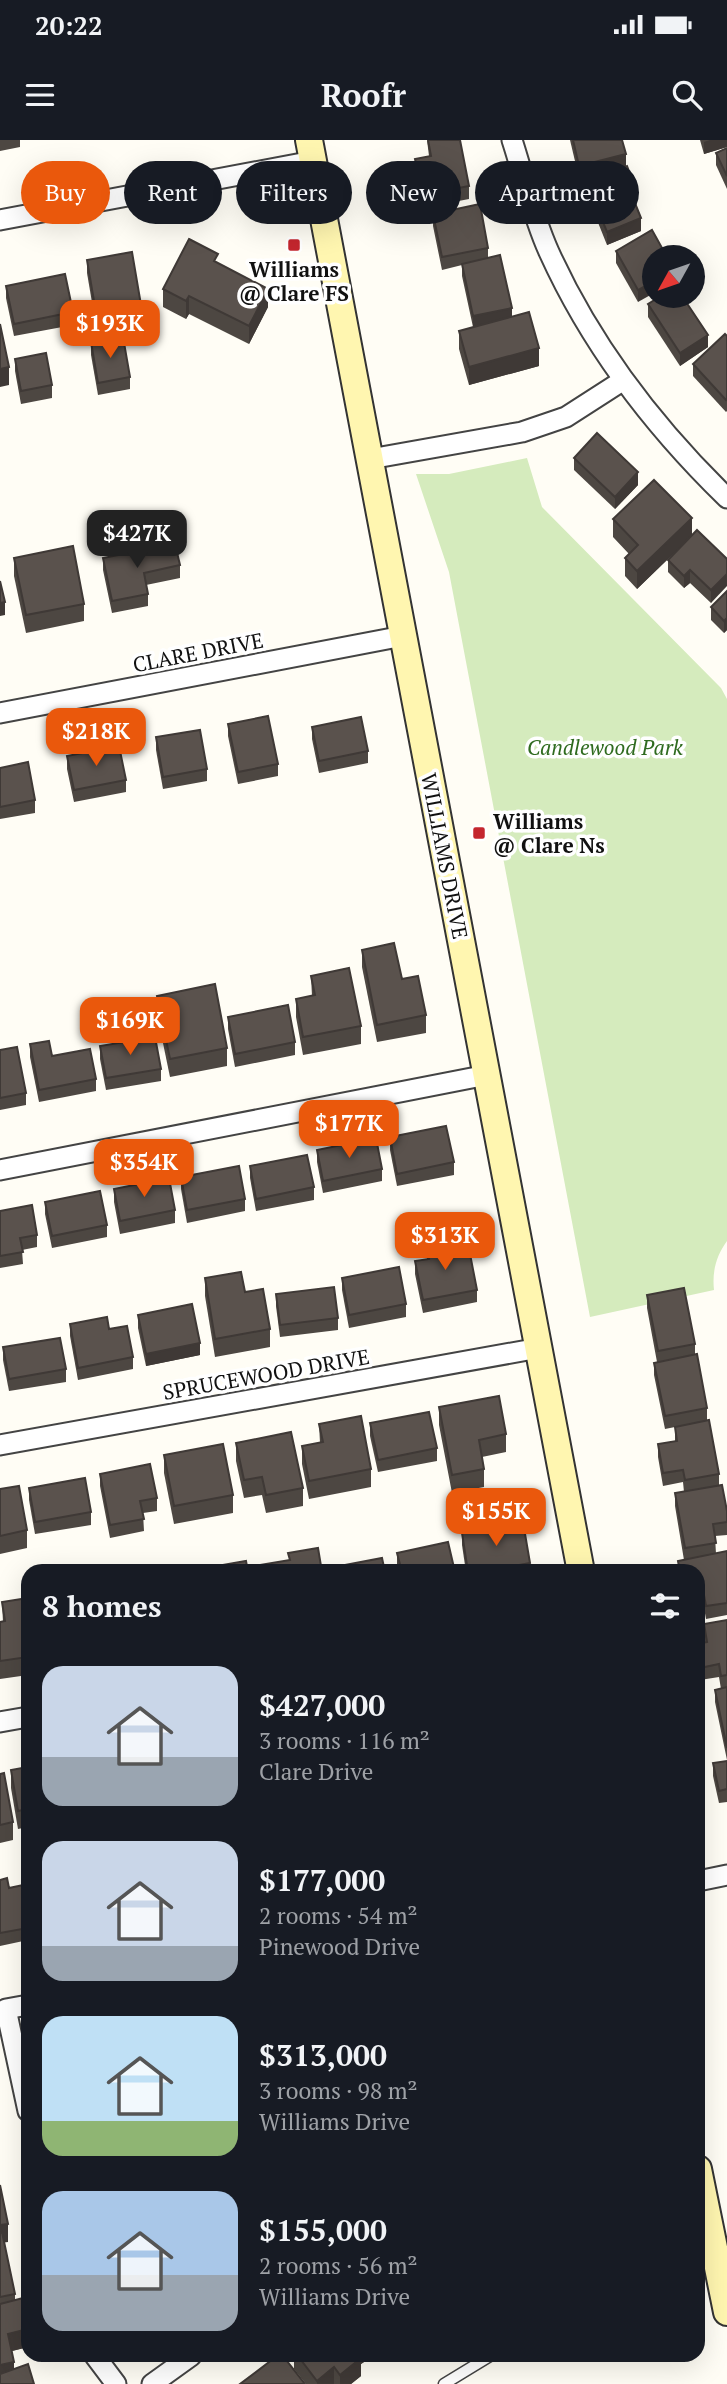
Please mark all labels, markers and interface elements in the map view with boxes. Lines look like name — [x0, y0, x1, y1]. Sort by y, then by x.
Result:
text: 20:22 — [35, 8, 103, 42]
text: Roofr — [321, 74, 406, 116]
icon: menu — [21, 76, 59, 114]
icon: search — [668, 76, 706, 114]
chip: Buy — [21, 161, 110, 224]
chip: Rent — [124, 161, 222, 224]
chip: Filters — [236, 161, 352, 224]
chip: New — [366, 161, 461, 224]
chip: Apartment — [475, 161, 639, 224]
marker: Williams @ Clare FS — [286, 237, 302, 253]
north arrow — [642, 245, 705, 308]
map controls — [642, 245, 705, 308]
place label: Williams @ Clare FS — [239, 255, 349, 307]
pin: $193K — [61, 300, 159, 360]
text: $193K — [76, 307, 144, 338]
pin: $427K — [88, 510, 186, 570]
text: $427K — [103, 517, 171, 548]
street label: CLARE DRIVE — [130, 626, 266, 678]
pin: $218K — [47, 708, 145, 768]
text: $218K — [62, 715, 130, 746]
park label: Candlewood Park — [527, 733, 684, 761]
street label: WILLIAMS DRIVE — [415, 771, 475, 941]
place label: Williams @ Clare Ns — [493, 807, 605, 859]
marker: Williams @ Clare Ns — [471, 825, 487, 841]
pin: $169K — [81, 998, 179, 1057]
text: $169K — [96, 1004, 164, 1035]
pin: $177K — [300, 1100, 398, 1160]
text: $177K — [315, 1107, 383, 1138]
pin: $354K — [95, 1140, 193, 1199]
text: $354K — [110, 1146, 178, 1177]
pin: $313K — [396, 1212, 494, 1272]
text: $313K — [411, 1219, 479, 1250]
street label: SPRUCEWOOD DRIVE — [161, 1342, 371, 1406]
pin: $155K — [447, 1488, 545, 1548]
text: $155K — [462, 1495, 530, 1526]
text: 8 homes — [42, 1586, 161, 1626]
icon: filters — [646, 1587, 684, 1625]
text: $427,000 — [259, 1685, 385, 1725]
icon: home — [98, 1694, 182, 1778]
text: 3 rooms · 116 m² — [259, 1725, 430, 1756]
text: Clare Drive — [259, 1756, 373, 1787]
text: $177,000 — [259, 1860, 385, 1900]
icon: home — [98, 1869, 182, 1953]
text: 2 rooms · 54 m² — [259, 1900, 418, 1931]
text: Pinewood Drive — [259, 1931, 420, 1962]
text: $313,000 — [259, 2035, 387, 2075]
icon: home — [98, 2044, 182, 2128]
text: 3 rooms · 98 m² — [259, 2075, 418, 2106]
text: Williams Drive — [259, 2106, 410, 2137]
text: $155,000 — [259, 2210, 387, 2250]
icon: home — [98, 2219, 182, 2303]
text: 2 rooms · 56 m² — [259, 2250, 418, 2281]
text: Williams Drive — [259, 2281, 410, 2312]

